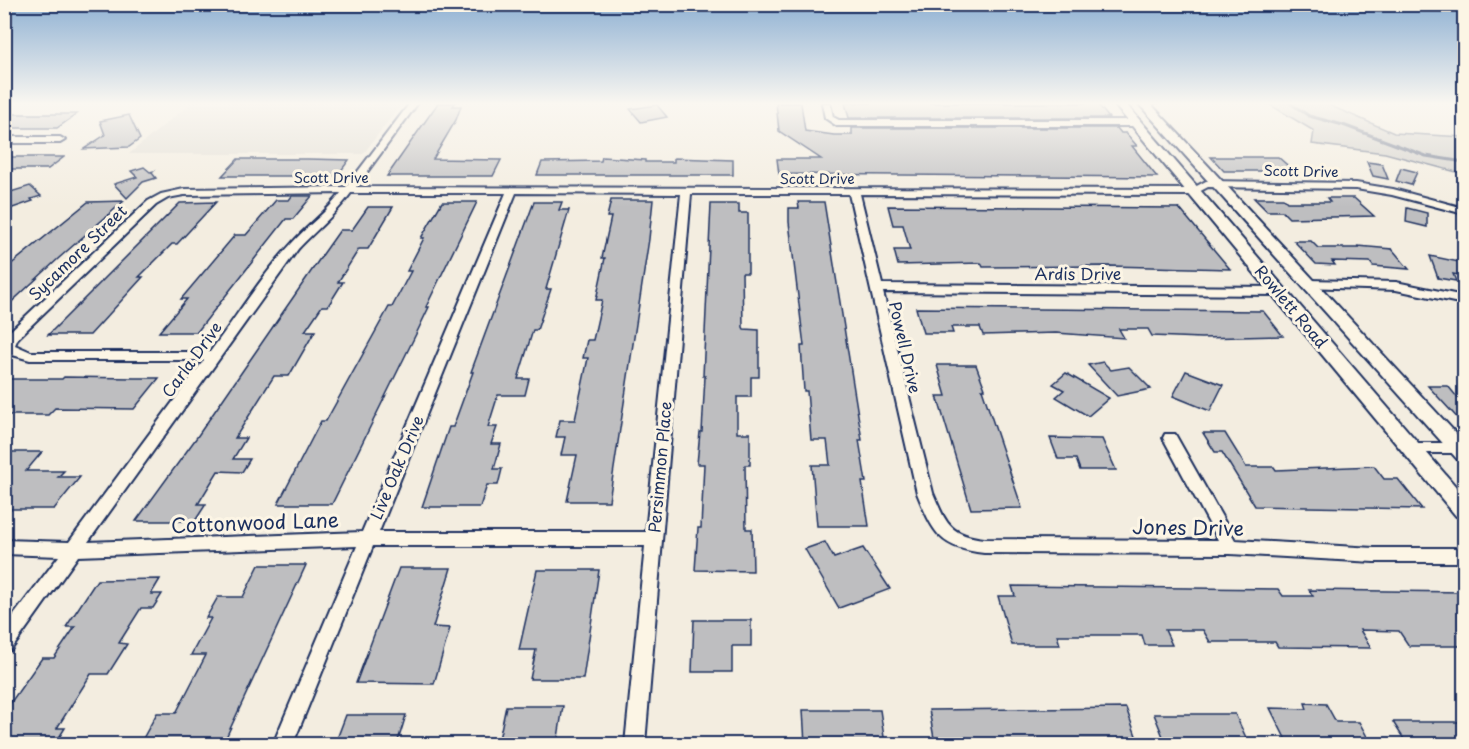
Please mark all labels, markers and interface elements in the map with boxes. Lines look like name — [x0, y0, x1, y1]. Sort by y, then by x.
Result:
street label: Scott Drive — [1263, 160, 1339, 182]
street label: Scott Drive — [293, 167, 369, 188]
street label: Scott Drive — [779, 168, 855, 189]
street label: Sycamore Street — [22, 198, 132, 305]
street label: Rowlett Road — [1250, 259, 1334, 353]
street label: Ardis Drive — [1035, 261, 1121, 285]
street label: Powell Drive — [884, 299, 928, 395]
street label: Carla Drive — [155, 316, 227, 402]
street label: Persimmon Place — [641, 400, 677, 534]
street label: Live Oak Drive — [363, 411, 429, 523]
street label: Cottonwood Lane — [171, 504, 339, 540]
street label: Jones Drive — [1132, 511, 1244, 543]

